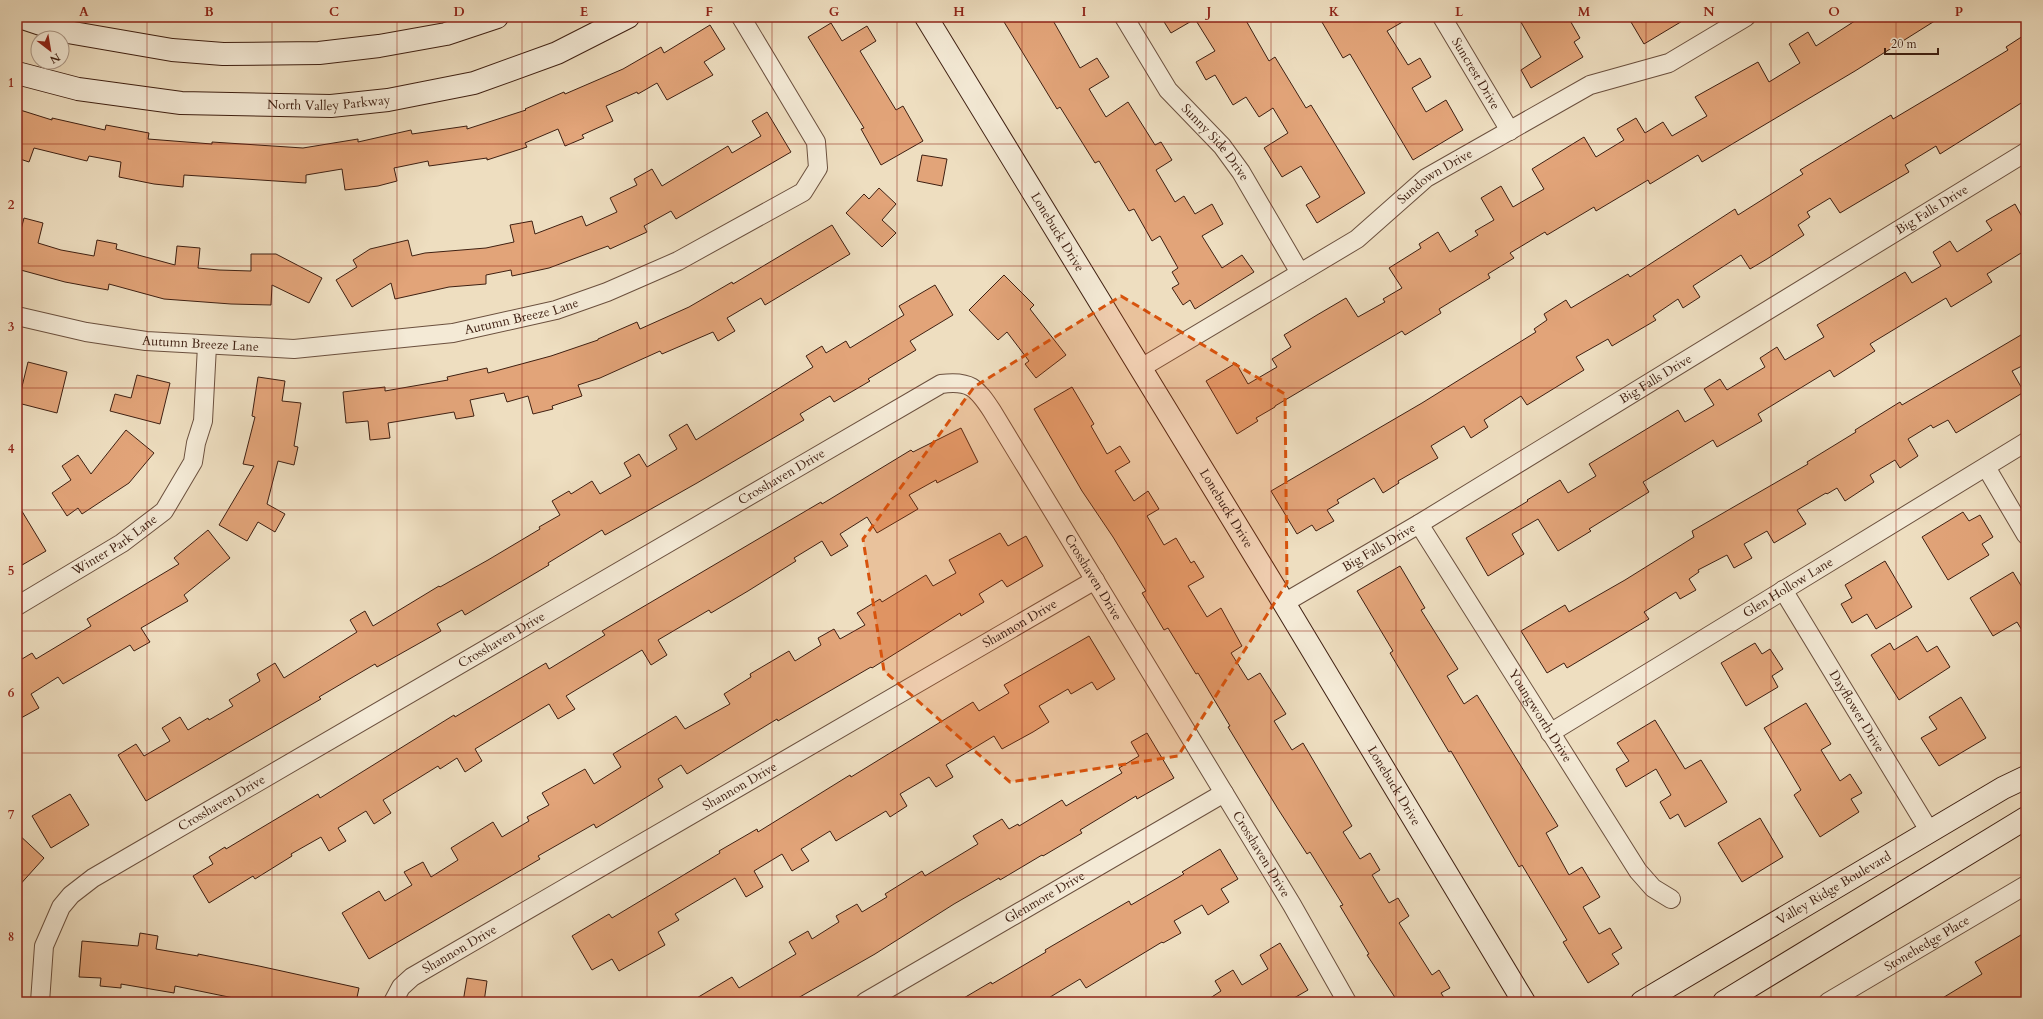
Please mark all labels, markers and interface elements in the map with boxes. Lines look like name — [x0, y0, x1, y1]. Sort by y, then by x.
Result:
text: A — [79, 3, 89, 21]
text: B — [204, 3, 214, 21]
text: C — [329, 3, 339, 21]
text: D — [453, 3, 465, 21]
text: E — [580, 3, 588, 21]
text: F — [705, 3, 713, 21]
text: G — [829, 3, 840, 21]
text: H — [953, 3, 965, 21]
text: I — [1081, 3, 1087, 21]
text: J — [1205, 3, 1212, 21]
text: K — [1329, 3, 1340, 21]
text: L — [1455, 3, 1464, 21]
text: M — [1578, 3, 1591, 21]
text: N — [1703, 3, 1715, 21]
text: O — [1828, 3, 1840, 21]
text: P — [1955, 3, 1963, 21]
north arrow — [30, 30, 70, 70]
scale bar — [1885, 30, 1938, 56]
street label: Suncrest Drive — [1447, 34, 1504, 113]
text: 20 m — [1891, 36, 1918, 52]
text: N — [47, 49, 63, 67]
text: 1 — [8, 74, 14, 92]
street label: North Valley Parkway — [267, 91, 392, 115]
street label: Sunny Side Drive — [1177, 100, 1253, 185]
street label: Sundown Drive — [1393, 144, 1476, 208]
street label: Big Falls Drive — [1892, 180, 1972, 239]
street label: Lonebuck Drive — [1026, 189, 1089, 275]
text: 2 — [8, 196, 15, 214]
street label: Autumn Breeze Lane — [463, 294, 581, 339]
text: 3 — [8, 318, 15, 336]
street label: Autumn Breeze Lane — [142, 332, 259, 356]
street label: Big Falls Drive — [1616, 350, 1696, 408]
text: 4 — [8, 440, 15, 458]
street label: Crosshaven Drive — [735, 444, 829, 509]
street label: Lonebuck Drive — [1195, 465, 1258, 552]
street label: Winter Park Lane — [68, 510, 161, 581]
street label: Big Falls Drive — [1339, 519, 1419, 576]
street label: Crosshaven Drive — [1060, 531, 1126, 624]
street label: Glen Hollow Lane — [1740, 553, 1837, 622]
text: 5 — [8, 562, 14, 580]
street label: Shannon Drive — [979, 595, 1061, 652]
street label: Crosshaven Drive — [455, 607, 549, 672]
street label: Youngworth Drive — [1504, 666, 1576, 766]
street label: Dayflower Drive — [1825, 667, 1889, 756]
text: 6 — [8, 684, 15, 702]
street label: Lonebuck Drive — [1363, 742, 1425, 829]
street label: Shannon Drive — [699, 758, 780, 815]
street label: Crosshaven Drive — [175, 771, 269, 836]
text: 7 — [8, 806, 15, 824]
street label: Crosshaven Drive — [1228, 808, 1294, 901]
street label: Valley Ridge Boulevard — [1773, 847, 1895, 929]
street label: Glenmore Drive — [1001, 867, 1088, 928]
street label: Stonehedge Place — [1881, 911, 1973, 976]
street label: Shannon Drive — [419, 921, 500, 978]
text: 8 — [8, 928, 14, 946]

